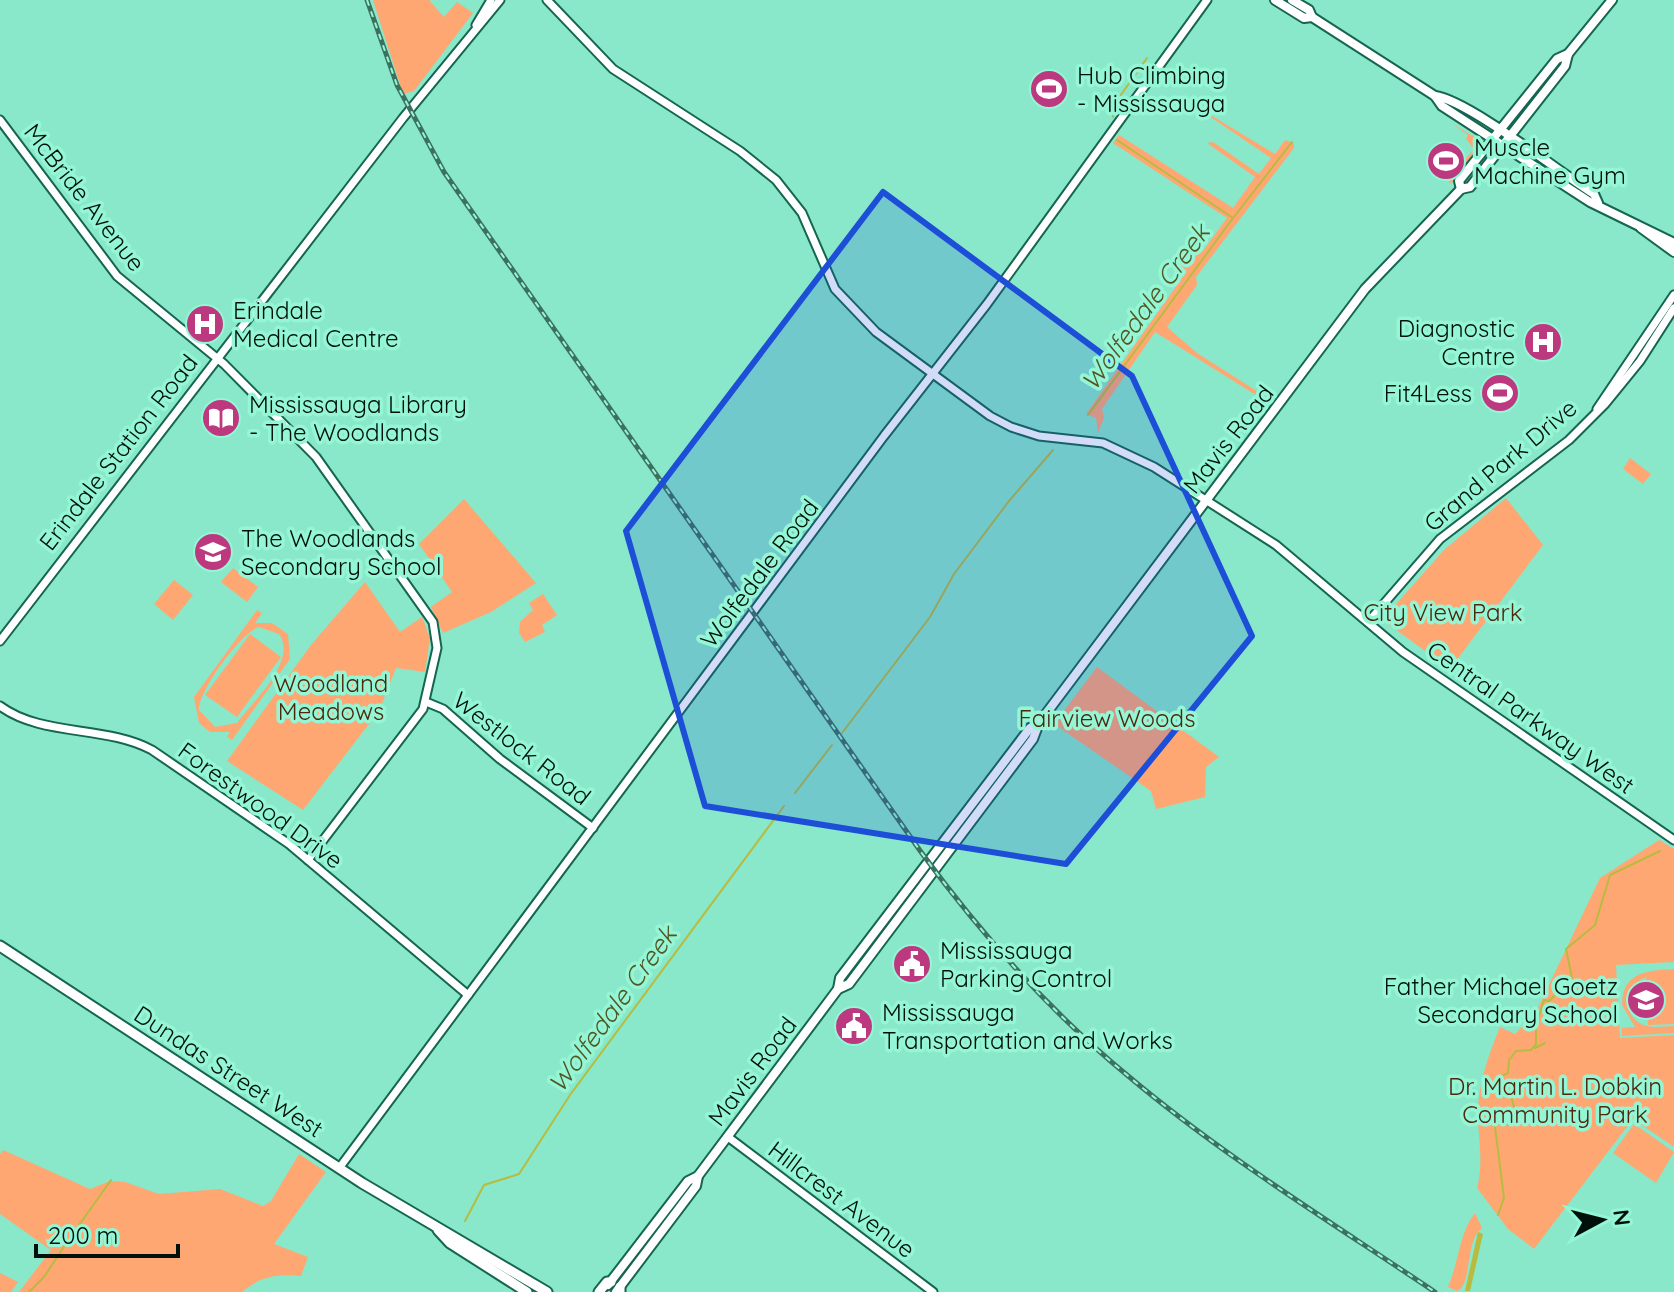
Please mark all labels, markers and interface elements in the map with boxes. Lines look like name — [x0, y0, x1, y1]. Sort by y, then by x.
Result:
place label: Hub Climbing - Mississauga — [1077, 60, 1226, 118]
sports icon: Hub Climbing - Mississauga — [1028, 68, 1070, 110]
street label: McBride Avenue — [18, 117, 152, 277]
place label: Muscle Machine Gym — [1474, 132, 1626, 190]
sports icon: Muscle Machine Gym — [1425, 140, 1467, 182]
water label: Wolfedale Creek — [1073, 215, 1218, 397]
place label: Erindale Medical Centre — [233, 295, 399, 353]
hospital icon: Erindale Medical Centre — [184, 303, 226, 345]
place label: Diagnostic Centre — [1398, 313, 1515, 371]
hospital icon: Diagnostic Centre — [1522, 321, 1564, 363]
street label: Erindale Station Road — [32, 348, 204, 556]
sports icon: Fit4Less — [1479, 372, 1521, 414]
place label: Fit4Less — [1384, 378, 1472, 408]
street label: Mavis Road — [1176, 379, 1280, 499]
place label: Mississauga Library - The Woodlands — [249, 389, 467, 447]
street label: Grand Park Drive — [1417, 392, 1583, 538]
library icon: Mississauga Library - The Woodlands — [200, 397, 242, 439]
street label: Wolfedale Road — [693, 493, 825, 653]
place label: The Woodlands Secondary School — [241, 523, 441, 581]
school or university icon: The Woodlands Secondary School — [192, 531, 234, 573]
park label: City View Park — [1363, 597, 1523, 627]
street label: Central Parkway West — [1422, 634, 1640, 800]
park label: Woodland Meadows — [274, 668, 388, 726]
street label: Westlock Road — [447, 685, 597, 811]
park label: Fairview Woods — [1019, 703, 1195, 733]
street label: Forestwood Drive — [173, 735, 349, 875]
water label: Wolfedale Creek — [540, 917, 685, 1099]
place label: Mississauga Parking Control — [940, 935, 1112, 993]
public building icon: Mississauga Parking Control — [891, 943, 933, 985]
place label: Father Michael Goetz Secondary School — [1384, 971, 1618, 1029]
school or university icon: Father Michael Goetz Secondary School — [1625, 979, 1667, 1021]
place label: Mississauga Transportation and Works — [882, 997, 1173, 1055]
street label: Dundas Street West — [129, 999, 329, 1143]
public building icon: Mississauga Transportation and Works — [833, 1005, 875, 1047]
street label: Mavis Road — [701, 1010, 803, 1132]
park label: Dr. Martin L. Dobkin Community Park — [1448, 1071, 1662, 1129]
street label: Hillcrest Avenue — [763, 1134, 921, 1264]
north arrow — [1562, 1180, 1642, 1260]
scale bar — [36, 1208, 178, 1258]
text: N — [1607, 1208, 1637, 1227]
text: 200 m — [48, 1220, 118, 1250]

